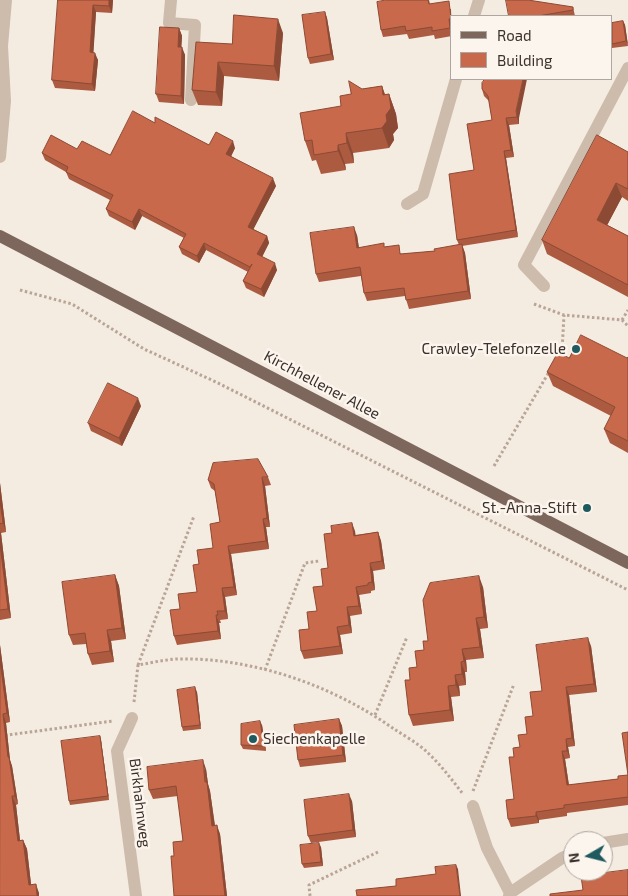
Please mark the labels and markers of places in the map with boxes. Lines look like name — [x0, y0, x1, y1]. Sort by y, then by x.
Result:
place label: Crawley-Telefonzelle — [421, 340, 566, 358]
marker: Crawley-Telefonzelle — [570, 343, 582, 355]
place label: St.-Anna-Stift — [482, 499, 577, 517]
marker: St.-Anna-Stift — [581, 502, 593, 514]
place label: Siechenkapelle — [263, 730, 366, 748]
marker: Siechenkapelle — [247, 733, 259, 745]

